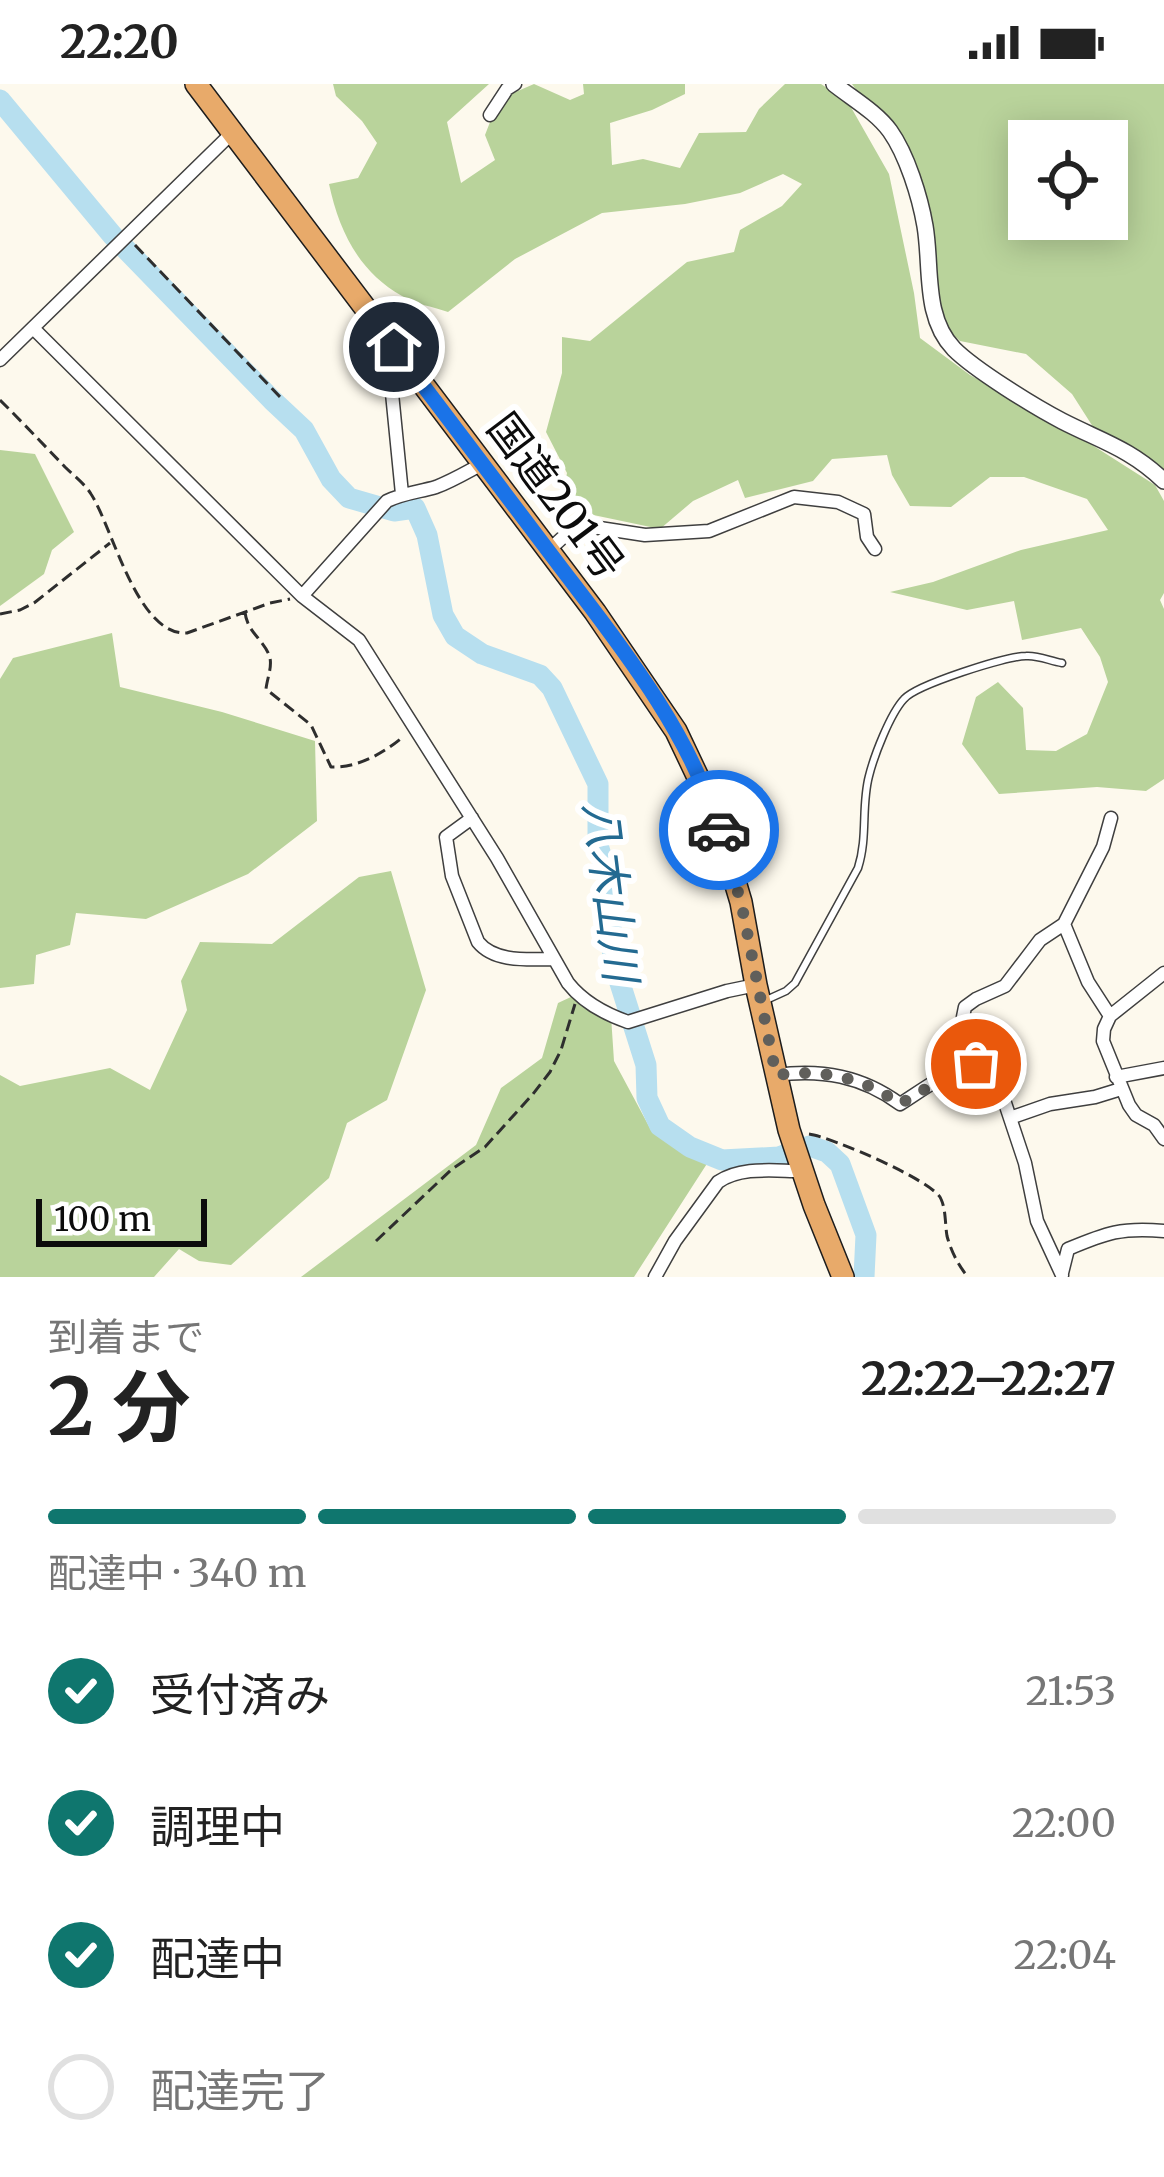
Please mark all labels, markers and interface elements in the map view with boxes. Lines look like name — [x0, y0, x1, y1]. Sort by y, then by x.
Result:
text: 22:20 — [60, 14, 179, 70]
map controls — [1008, 120, 1128, 240]
button: locate — [1008, 120, 1128, 240]
pin — [343, 296, 445, 398]
icon: home — [361, 314, 427, 380]
street label: 国道201号 — [477, 403, 635, 589]
courier — [659, 770, 779, 890]
icon: car — [686, 797, 752, 863]
water label: 八木山川 — [572, 799, 650, 989]
pin — [925, 1013, 1027, 1115]
icon: bag — [943, 1031, 1009, 1097]
scale bar — [36, 1193, 207, 1246]
text: 100 m — [54, 1199, 151, 1240]
text: 到着まで — [48, 1313, 204, 1362]
text: 22:22–22:27 — [861, 1351, 1116, 1407]
text: 2 分 — [48, 1358, 190, 1456]
text: 配達中 · 340 m — [48, 1549, 306, 1598]
icon: check — [48, 1658, 114, 1724]
text: 受付済み — [150, 1667, 330, 1723]
text: 21:53 — [1025, 1667, 1116, 1716]
icon: check — [48, 1790, 114, 1856]
text: 調理中 — [150, 1799, 285, 1855]
text: 22:00 — [1012, 1799, 1116, 1848]
icon: check — [48, 1922, 114, 1988]
text: 配達中 — [150, 1931, 285, 1987]
text: 22:04 — [1014, 1931, 1116, 1980]
text: 配達完了 — [150, 2063, 330, 2119]

